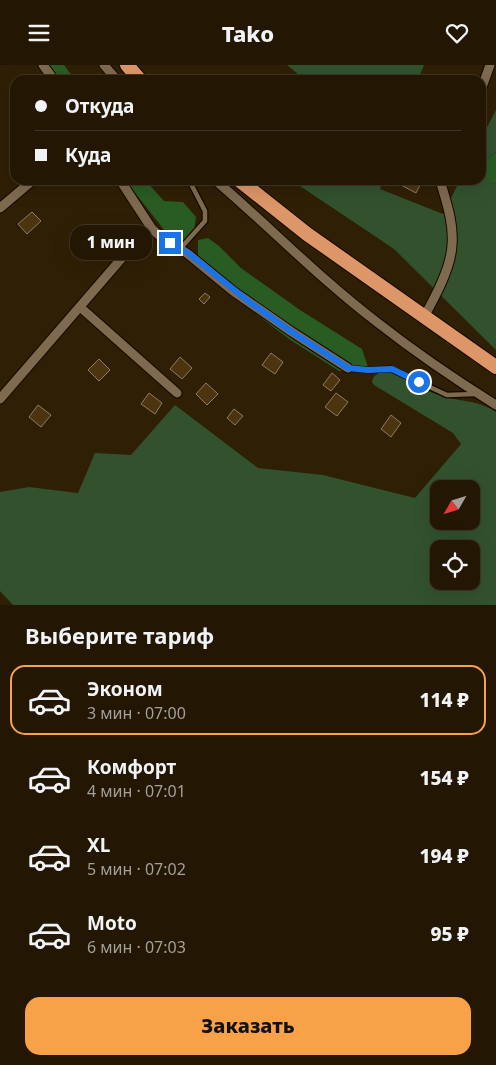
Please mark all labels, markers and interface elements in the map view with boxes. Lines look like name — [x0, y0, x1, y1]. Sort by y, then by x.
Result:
text: Tako — [222, 18, 274, 48]
icon: menu — [25, 19, 53, 47]
icon: heart — [443, 19, 471, 47]
text: Откуда — [65, 93, 134, 119]
text: Куда — [65, 142, 111, 168]
callout: 1 мин — [70, 225, 152, 261]
text: 1 мин — [87, 231, 135, 253]
route end — [159, 232, 181, 254]
route start — [408, 371, 430, 393]
north arrow — [430, 480, 480, 530]
map controls — [430, 480, 480, 590]
button: locate — [430, 540, 480, 590]
text: Выберите тариф — [25, 620, 214, 650]
text: Эконом — [87, 676, 163, 702]
icon: car — [27, 678, 72, 723]
text: 114 ₽ — [419, 687, 469, 713]
text: 3 мин · 07:00 — [87, 702, 186, 724]
text: Комфорт — [87, 754, 176, 780]
icon: car — [27, 756, 72, 801]
text: 154 ₽ — [419, 765, 469, 791]
text: 4 мин · 07:01 — [87, 780, 186, 802]
text: XL — [87, 832, 110, 858]
icon: car — [27, 834, 72, 879]
text: 194 ₽ — [419, 843, 469, 869]
text: 5 мин · 07:02 — [87, 858, 186, 880]
text: Moto — [87, 910, 137, 936]
icon: car — [27, 912, 72, 957]
text: 95 ₽ — [430, 921, 469, 947]
text: 6 мин · 07:03 — [87, 936, 186, 958]
button: Заказать — [25, 997, 471, 1055]

